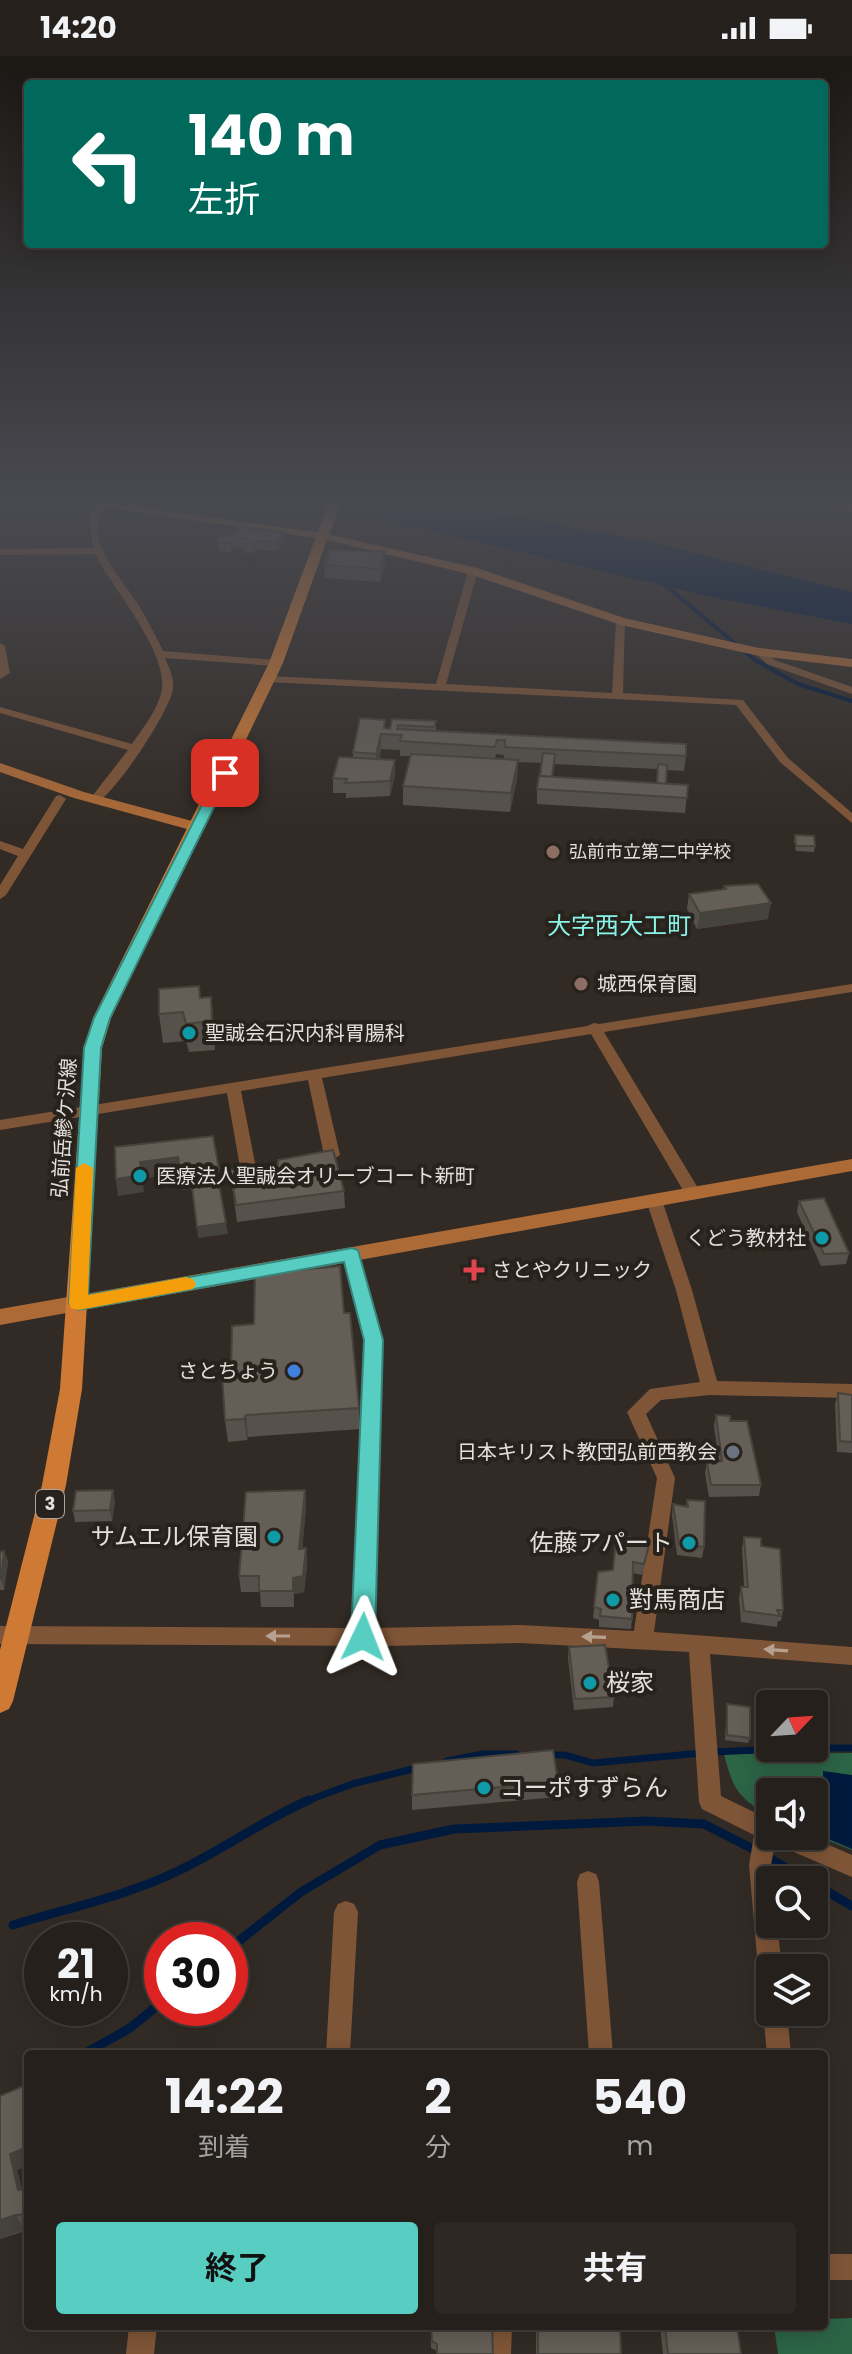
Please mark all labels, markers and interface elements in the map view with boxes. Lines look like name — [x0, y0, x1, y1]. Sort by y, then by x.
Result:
text: 14:20 — [40, 6, 117, 49]
text: 140 m — [188, 96, 355, 175]
icon: left — [56, 112, 160, 216]
text: 左折 — [188, 174, 260, 225]
pin — [191, 739, 259, 807]
icon: arrive — [203, 751, 247, 795]
place label: 弘前市立第二中学校 — [569, 839, 731, 864]
marker: 弘前市立第二中学校 — [544, 843, 562, 861]
district label: 大字西大工町 — [547, 909, 691, 942]
place label: 城西保育園 — [597, 970, 697, 998]
marker: 城西保育園 — [572, 975, 590, 993]
place label: 聖誠会石沢内科胃腸科 — [205, 1019, 405, 1047]
marker: 聖誠会石沢内科胃腸科 — [180, 1024, 198, 1042]
street label: 弘前岳鰺ケ沢線 — [45, 1057, 83, 1199]
place label: 医療法人聖誠会オリーブコート新町 — [156, 1162, 475, 1190]
marker: 医療法人聖誠会オリーブコート新町 — [131, 1167, 149, 1185]
place label: くどう教材社 — [686, 1224, 806, 1252]
marker: くどう教材社 — [813, 1229, 831, 1247]
place label: さとやクリニック — [492, 1256, 652, 1284]
marker: さとやクリニック — [463, 1259, 485, 1281]
place label: さとちょう — [178, 1357, 278, 1385]
marker: さとちょう — [285, 1362, 303, 1380]
place label: 日本キリスト教団弘前西教会 — [457, 1438, 717, 1466]
marker: 日本キリスト教団弘前西教会 — [724, 1443, 742, 1461]
road number: 3 — [36, 1490, 64, 1518]
place label: サムエル保育園 — [90, 1520, 258, 1553]
place label: 佐藤アパート — [529, 1526, 673, 1559]
marker: サムエル保育園 — [265, 1528, 283, 1546]
marker: 佐藤アパート — [680, 1534, 698, 1552]
place label: 對馬商店 — [629, 1583, 725, 1616]
marker: 對馬商店 — [604, 1591, 622, 1609]
position arrow — [321, 1595, 405, 1679]
one-way arrow — [265, 1630, 290, 1642]
one-way arrow — [581, 1631, 606, 1644]
one-way arrow — [763, 1644, 788, 1657]
place label: 桜家 — [606, 1666, 654, 1699]
marker: 桜家 — [581, 1674, 599, 1692]
north arrow — [756, 1690, 828, 1762]
map controls — [756, 1690, 828, 2026]
place label: コーポすずらん — [500, 1771, 668, 1804]
button: sound — [756, 1778, 828, 1850]
marker: コーポすずらん — [475, 1779, 493, 1797]
button: search — [756, 1866, 828, 1938]
speed limit sign: 30 — [144, 1922, 248, 2026]
text: 21 — [57, 1936, 95, 1992]
button: layers — [756, 1954, 828, 2026]
text: km/h — [49, 1980, 103, 2008]
text: 14:22 — [165, 2063, 284, 2130]
text: 2 — [424, 2063, 452, 2130]
text: 540 — [592, 2064, 687, 2131]
text: m — [626, 2128, 653, 2164]
text: 到着 — [198, 2129, 250, 2165]
text: 分 — [425, 2129, 451, 2165]
button: 終了 — [56, 2222, 418, 2314]
button: 共有 — [434, 2222, 796, 2314]

